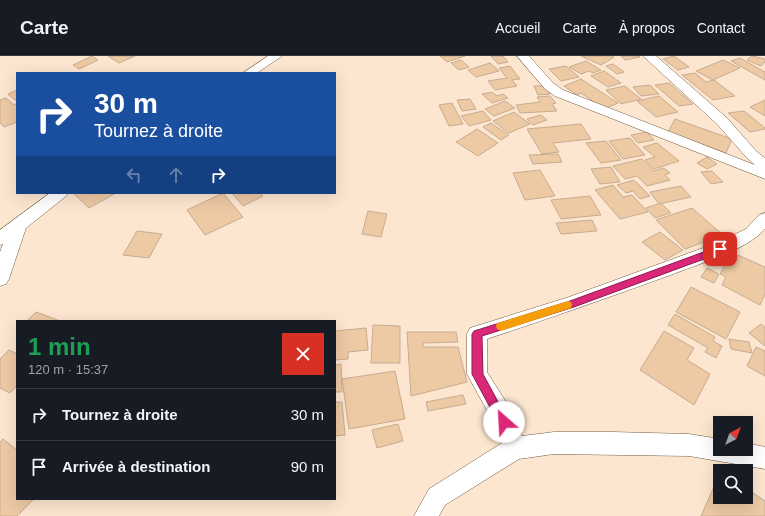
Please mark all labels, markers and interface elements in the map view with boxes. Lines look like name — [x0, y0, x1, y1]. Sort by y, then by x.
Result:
text: Carte — [20, 17, 69, 38]
text: Accueil — [495, 20, 540, 36]
text: Carte — [562, 20, 597, 36]
text: À propos — [619, 20, 675, 36]
text: Contact — [697, 20, 745, 36]
icon: right — [28, 88, 80, 140]
text: 30 m — [94, 88, 158, 119]
text: Tournez à droite — [94, 121, 223, 141]
icon: left — [123, 164, 145, 186]
icon: ahead — [165, 164, 187, 186]
icon: right — [207, 164, 229, 186]
pin — [703, 232, 737, 266]
icon: arrive — [709, 238, 731, 260]
text: 1 min — [28, 333, 91, 360]
button: close — [282, 333, 324, 375]
text: 120 m · 15:37 — [28, 362, 108, 377]
position arrow — [483, 401, 525, 443]
icon: right — [28, 404, 50, 426]
text: Tournez à droite — [62, 406, 178, 423]
text: 30 m — [291, 406, 324, 423]
north arrow — [713, 416, 753, 456]
map controls — [713, 416, 753, 504]
icon: arrive — [28, 456, 50, 478]
text: Arrivée à destination — [62, 458, 210, 475]
text: 90 m — [291, 458, 324, 475]
button: search — [713, 464, 753, 504]

